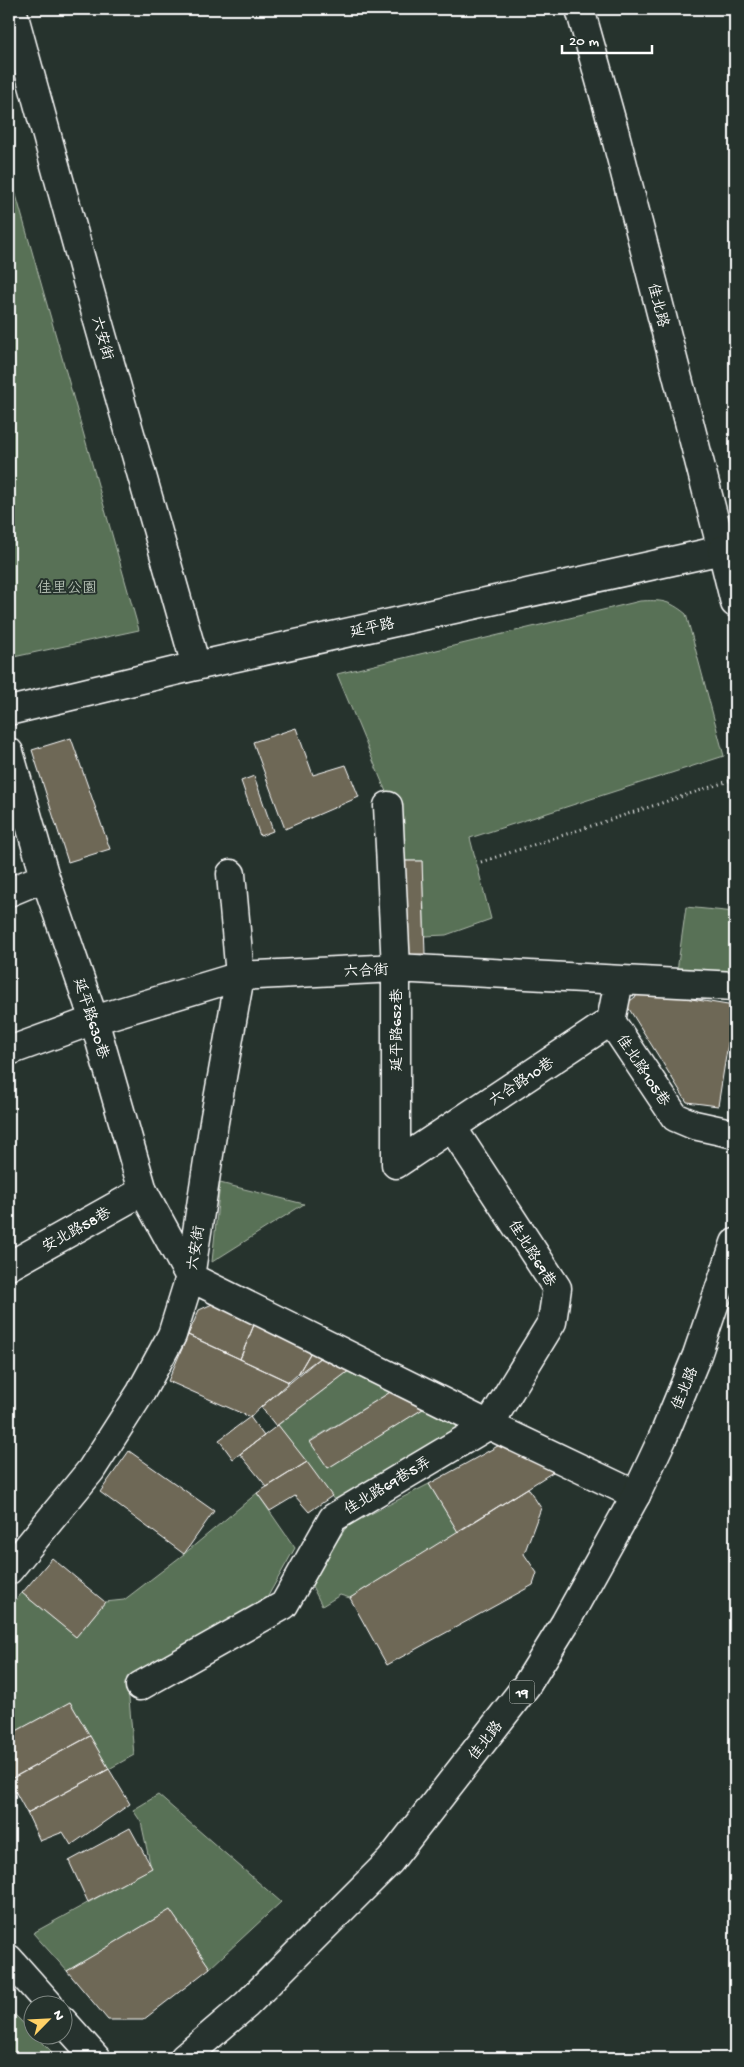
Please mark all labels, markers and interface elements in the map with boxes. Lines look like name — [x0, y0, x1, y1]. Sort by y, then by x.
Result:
scale bar — [562, 22, 652, 54]
text: 20 m — [569, 33, 599, 51]
street label: 佳北路 — [643, 281, 672, 330]
street label: 六安街 — [86, 314, 116, 363]
park label: 佳里公園 — [37, 579, 97, 598]
street label: 延平路 — [349, 615, 396, 642]
street label: 六合街 — [343, 962, 389, 982]
street label: 延平路630巷 — [69, 976, 112, 1061]
street label: 延平路652巷 — [389, 989, 407, 1071]
street label: 佳北路105巷 — [612, 1031, 674, 1110]
street label: 六合路10巷 — [486, 1054, 558, 1111]
street label: 安北路58巷 — [39, 1204, 115, 1257]
street label: 佳北路69巷 — [504, 1217, 560, 1291]
street label: 六安街 — [185, 1225, 209, 1272]
street label: 佳北路 — [668, 1364, 703, 1413]
street label: 佳北路69巷5弄 — [341, 1453, 435, 1520]
road number: 19 — [510, 1680, 534, 1704]
street label: 佳北路 — [465, 1717, 508, 1765]
north arrow — [22, 1994, 72, 2044]
text: N — [48, 2008, 67, 2023]

